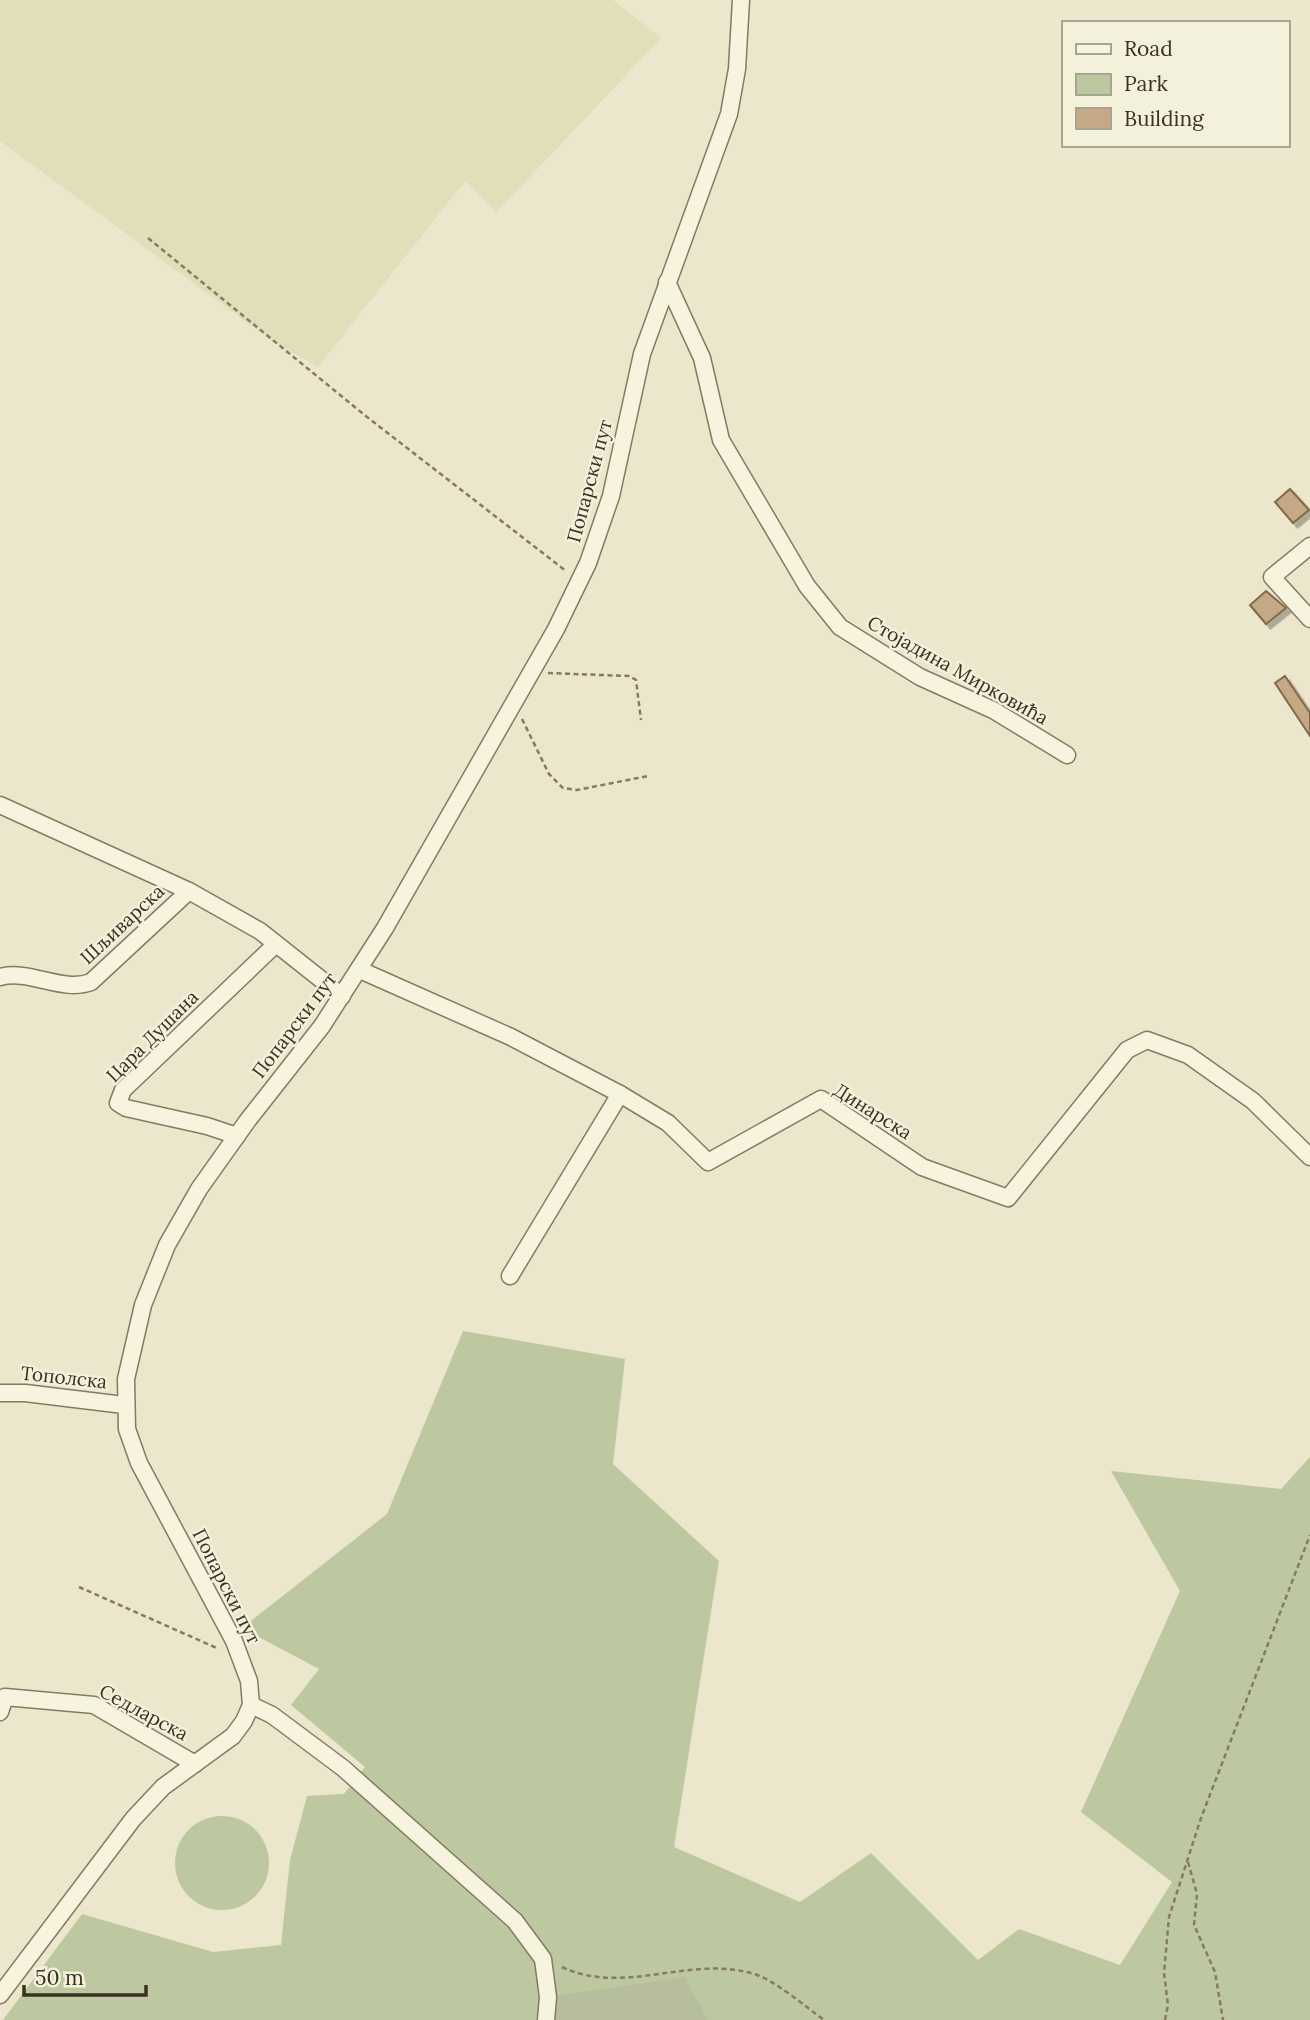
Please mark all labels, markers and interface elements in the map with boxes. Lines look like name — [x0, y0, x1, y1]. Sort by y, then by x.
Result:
legend — [1062, 21, 1289, 147]
text: Road — [1124, 35, 1173, 62]
text: Park — [1124, 70, 1168, 97]
text: Building — [1124, 105, 1204, 132]
street label: Попарски пут — [561, 417, 617, 545]
street label: Стојадина Мирковића — [863, 610, 1053, 730]
street label: Шљиварска — [75, 879, 169, 969]
street label: Попарски пут — [246, 967, 342, 1083]
street label: Цара Душана — [101, 985, 203, 1087]
street label: Динарска — [829, 1077, 917, 1145]
street label: Тополска — [20, 1361, 108, 1393]
street label: Попарски пут — [188, 1524, 266, 1648]
street label: Седларска — [95, 1679, 193, 1746]
scale bar — [24, 1954, 147, 1998]
text: 50 m — [35, 1964, 84, 1991]

